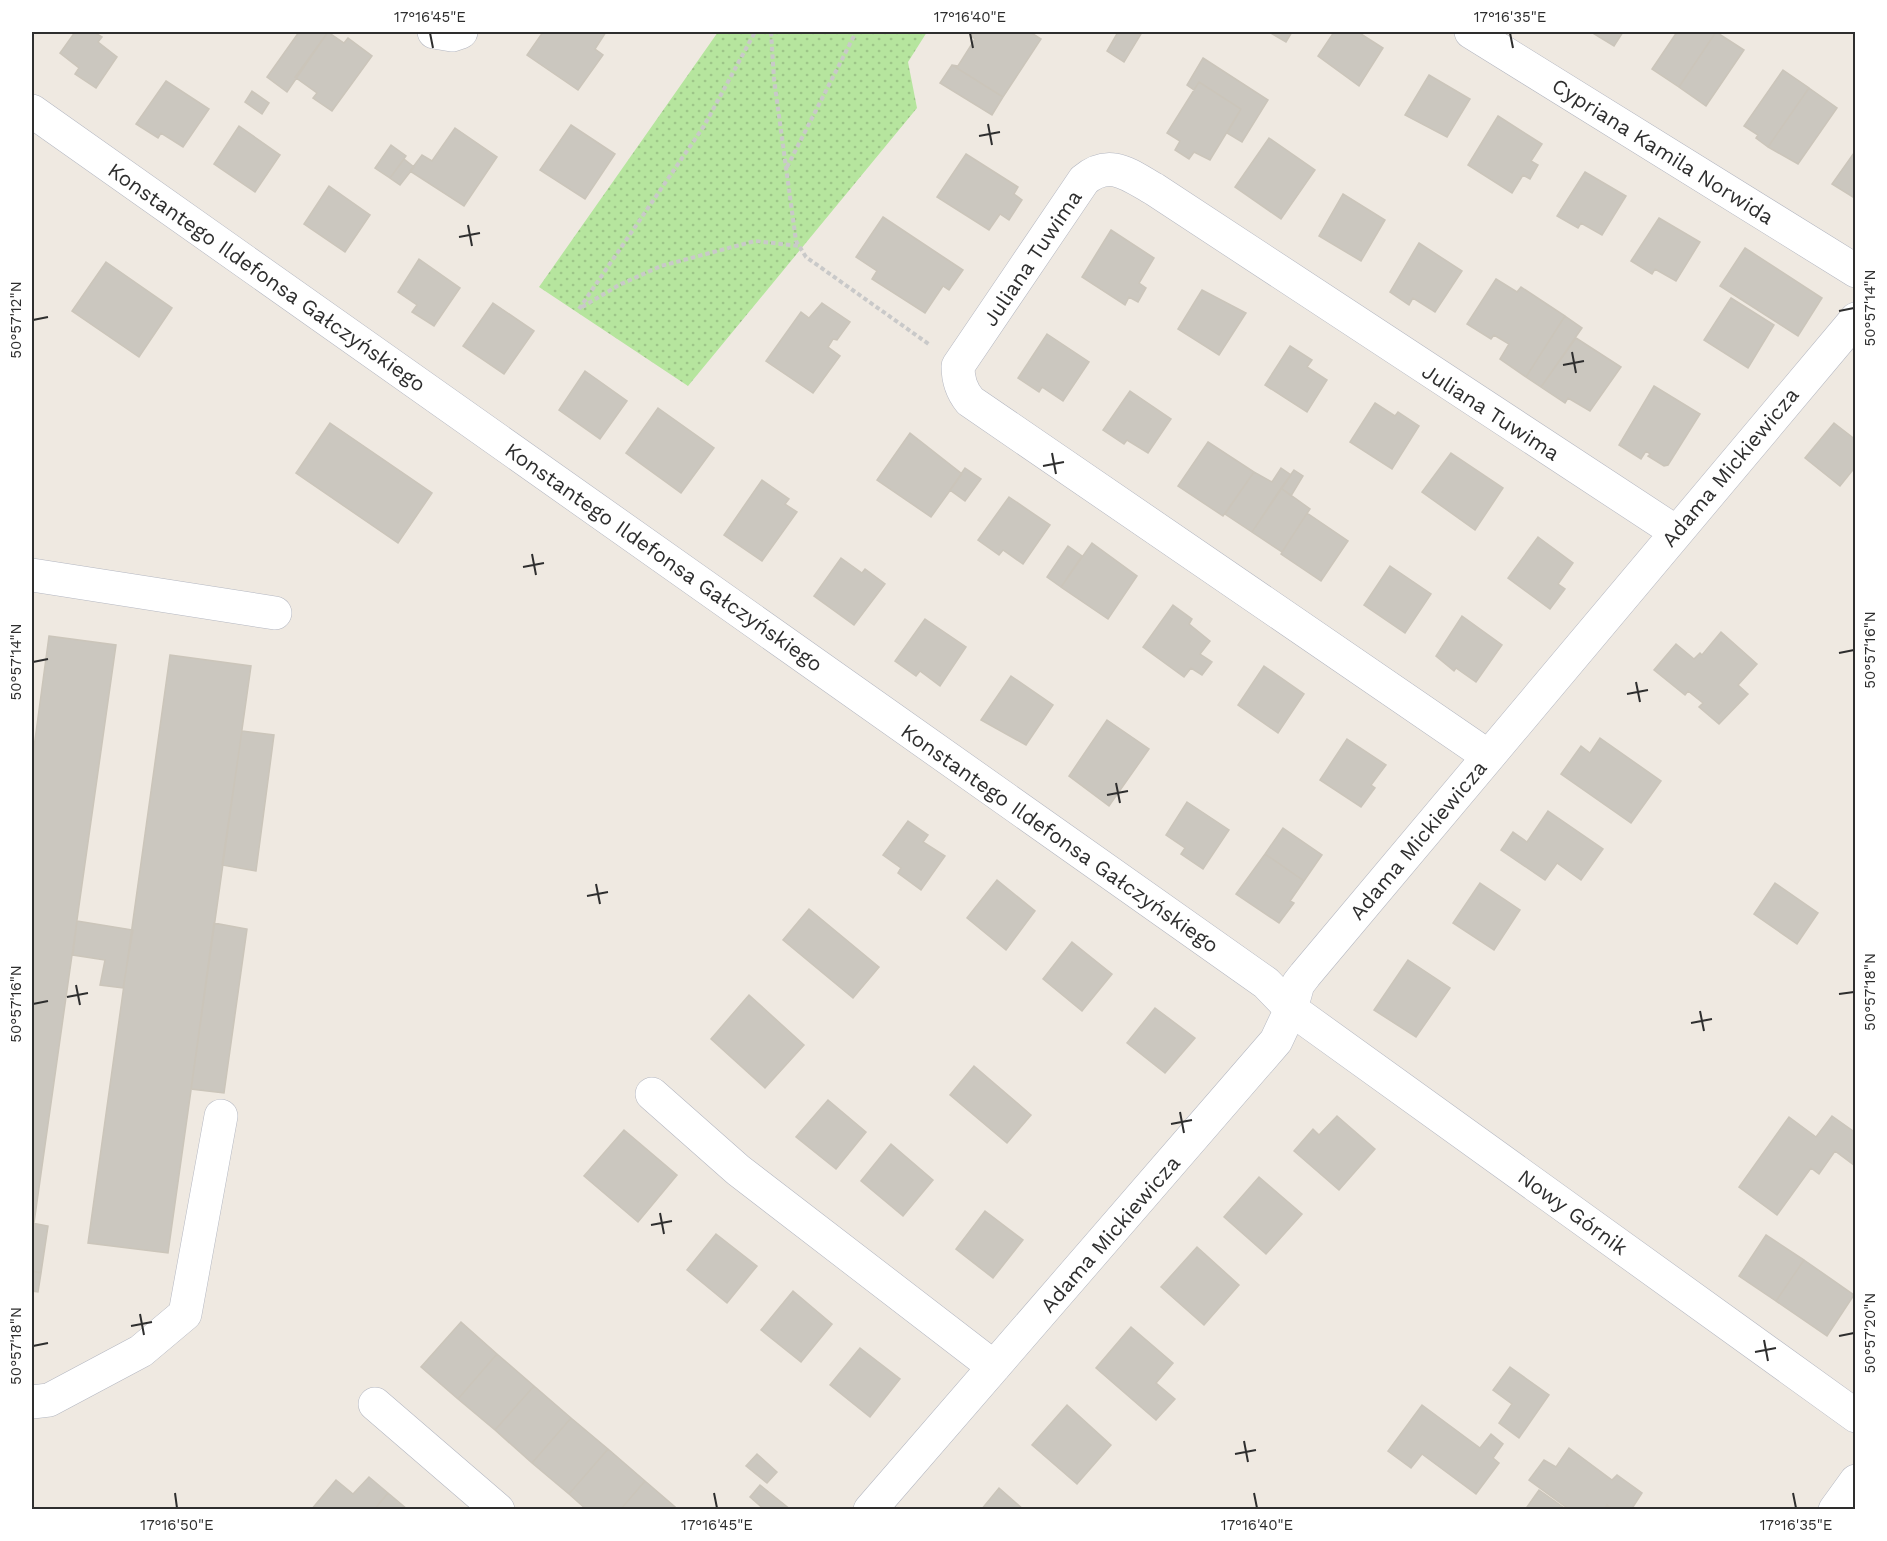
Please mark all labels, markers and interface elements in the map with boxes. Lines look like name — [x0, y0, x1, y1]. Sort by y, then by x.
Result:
text: 17°16'45"E — [394, 8, 466, 26]
text: 17°16'40"E — [934, 8, 1006, 26]
text: 17°16'35"E — [1474, 8, 1546, 26]
street label: Cypriana Kamila Norwida — [1548, 72, 1779, 230]
street label: Konstantego Ildefonsa Gałczyńskiego — [103, 157, 431, 397]
street label: Juliana Tuwima — [977, 185, 1087, 331]
text: 50°57'14"N — [1861, 270, 1879, 346]
text: 50°57'12"N — [7, 281, 25, 359]
street label: Juliana Tuwima — [1418, 358, 1565, 466]
street label: Adama Mickiewicza — [1656, 382, 1804, 552]
street label: Konstantego Ildefonsa Gałczyńskiego — [500, 437, 828, 677]
text: 50°57'16"N — [1861, 611, 1879, 689]
text: 50°57'14"N — [7, 624, 25, 700]
street label: Konstantego Ildefonsa Gałczyńskiego — [896, 718, 1224, 958]
street label: Adama Mickiewicza — [1344, 755, 1492, 925]
text: 50°57'18"N — [1861, 953, 1879, 1031]
text: 50°57'16"N — [7, 965, 25, 1043]
street label: Adama Mickiewicza — [1035, 1150, 1185, 1318]
street label: Nowy Górnik — [1513, 1164, 1633, 1260]
text: 50°57'20"N — [1861, 1293, 1879, 1373]
text: 50°57'18"N — [7, 1307, 25, 1385]
text: 17°16'50"E — [140, 1516, 214, 1534]
text: 17°16'45"E — [681, 1516, 753, 1534]
text: 17°16'40"E — [1221, 1516, 1293, 1534]
text: 17°16'35"E — [1760, 1516, 1832, 1534]

